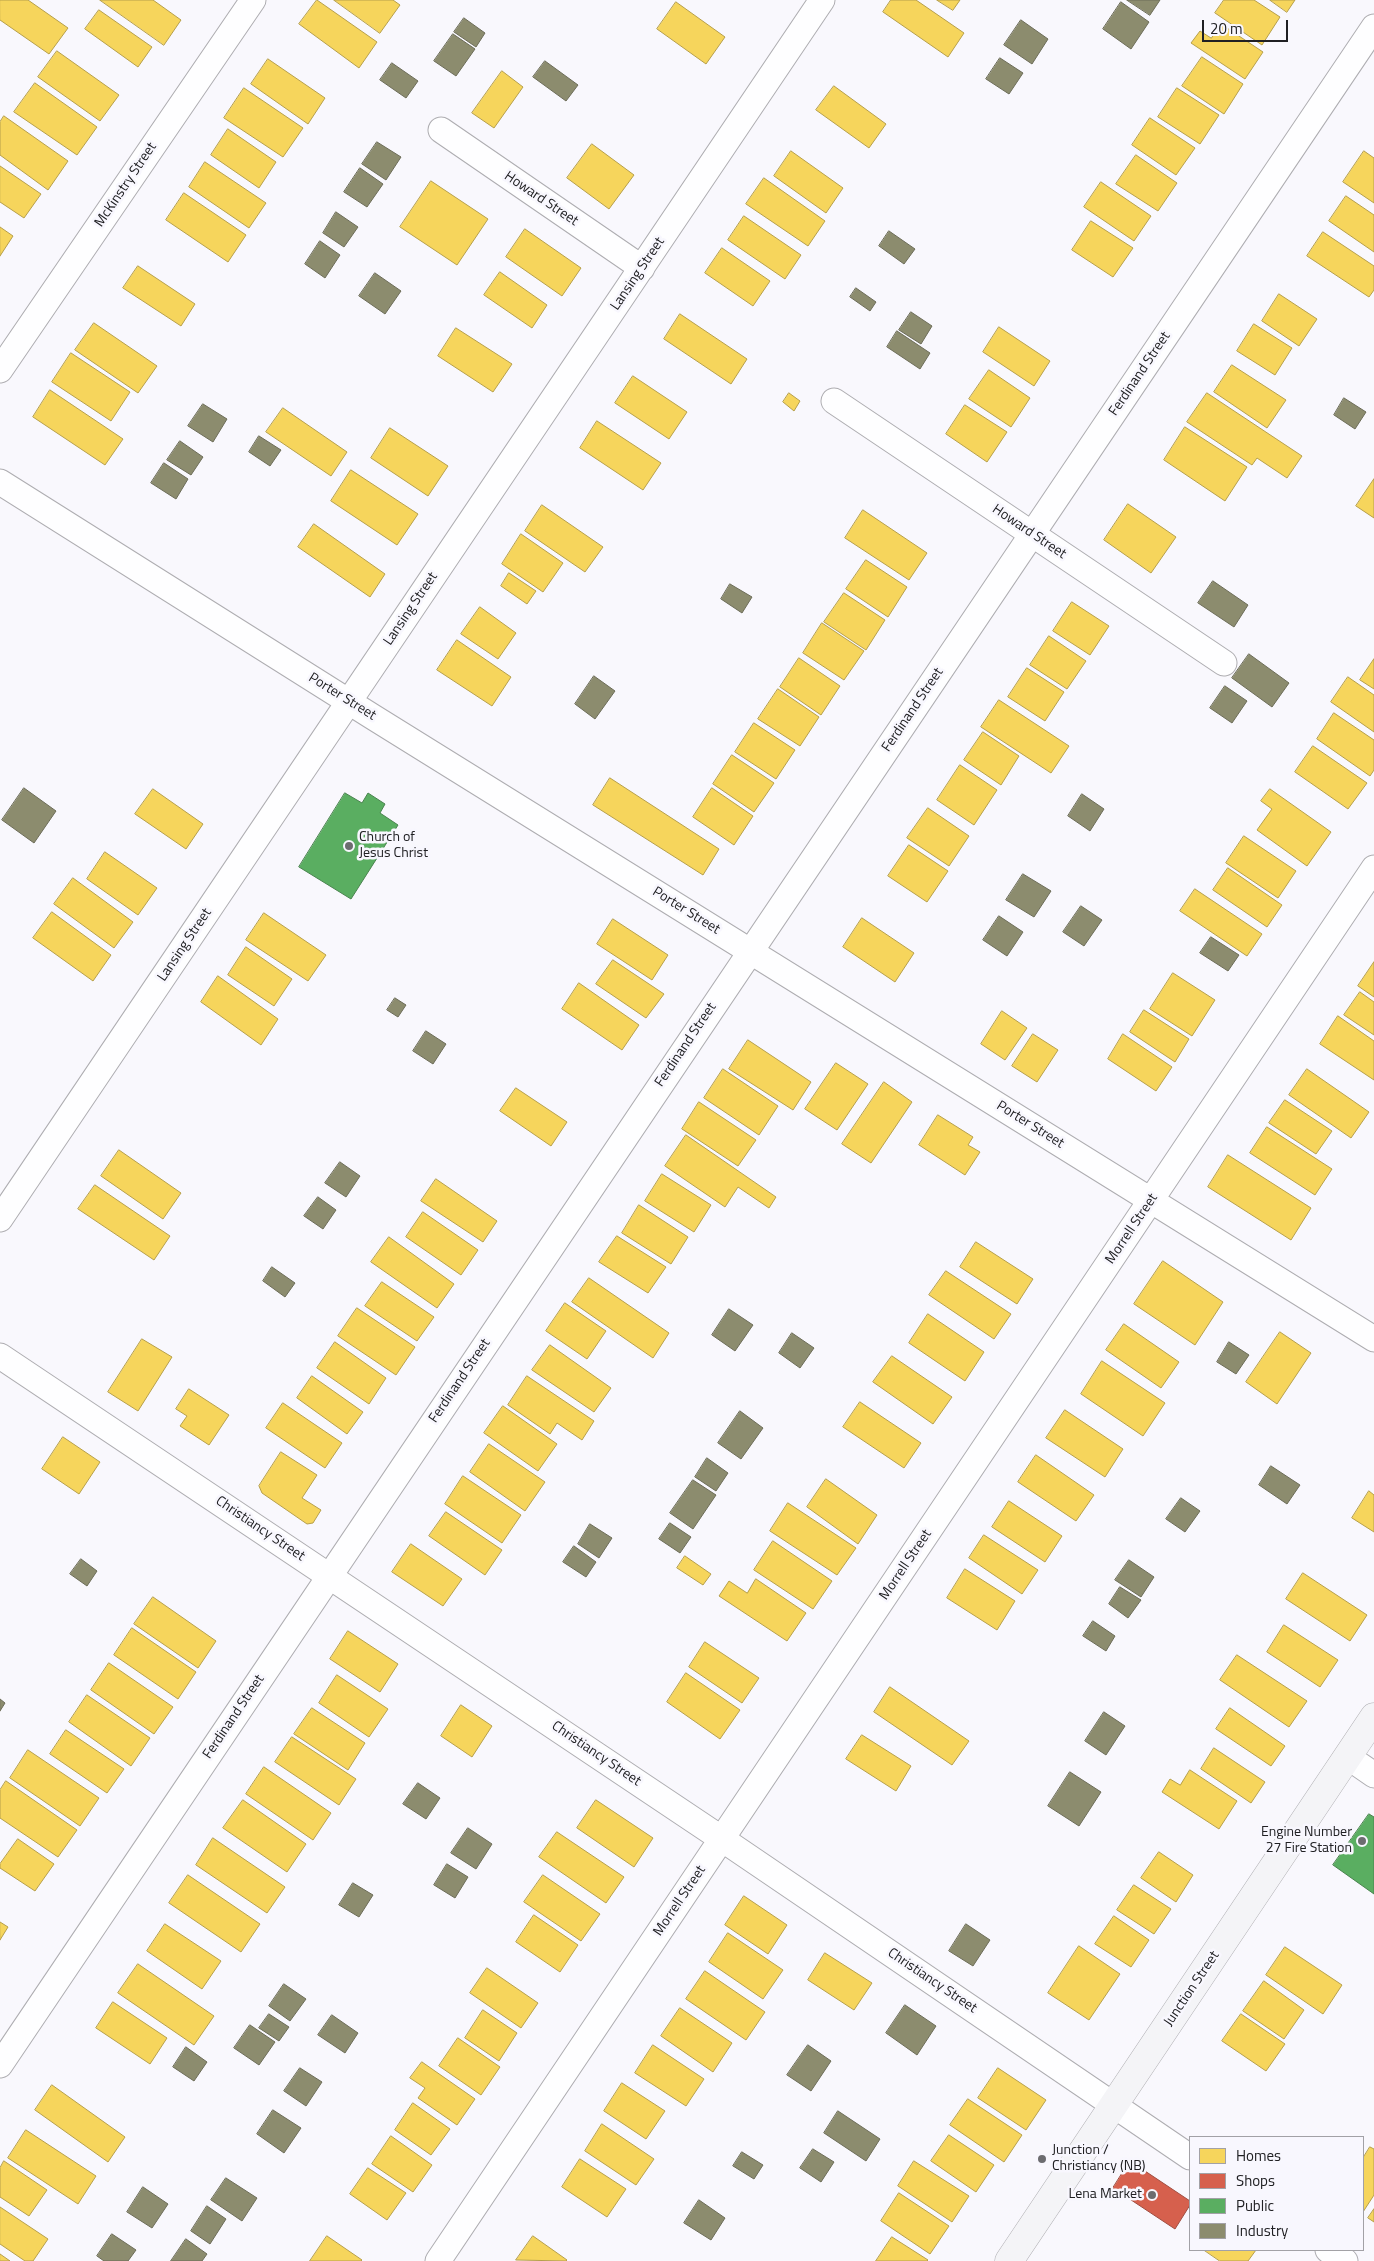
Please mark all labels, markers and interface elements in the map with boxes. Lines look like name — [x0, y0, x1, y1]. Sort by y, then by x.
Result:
scale bar — [1204, 10, 1290, 42]
text: 20 m — [1210, 17, 1243, 40]
street label: McKinstry Street — [91, 139, 161, 231]
street label: Howard Street — [501, 168, 581, 230]
street label: Lansing Street — [607, 234, 669, 314]
street label: Ferdinand Street — [1106, 329, 1174, 419]
street label: Howard Street — [989, 501, 1069, 563]
street label: Lansing Street — [380, 569, 442, 649]
street label: Ferdinand Street — [879, 665, 947, 755]
street label: Porter Street — [305, 670, 379, 724]
place label: Church of Jesus Christ — [359, 830, 428, 862]
marker: Church of Jesus Christ — [343, 840, 355, 852]
street label: Porter Street — [649, 884, 723, 938]
street label: Lansing Street — [154, 905, 216, 985]
street label: Ferdinand Street — [652, 1000, 720, 1090]
street label: Porter Street — [993, 1098, 1067, 1152]
street label: Morrell Street — [1102, 1191, 1162, 1267]
street label: Ferdinand Street — [426, 1336, 494, 1426]
street label: Christiancy Street — [212, 1493, 308, 1565]
street label: Morrell Street — [876, 1527, 936, 1603]
street label: Ferdinand Street — [200, 1672, 268, 1762]
street label: Christiancy Street — [548, 1718, 644, 1790]
place label: Engine Number 27 Fire Station — [1261, 1825, 1352, 1858]
marker: Engine Number 27 Fire Station — [1356, 1835, 1368, 1847]
street label: Morrell Street — [650, 1863, 710, 1939]
street label: Christiancy Street — [884, 1945, 980, 2017]
street label: Junction Street — [1161, 1948, 1223, 2030]
legend — [1189, 2136, 1364, 2251]
place label: Junction / Christiancy (NB) — [1052, 2143, 1145, 2176]
text: Homes — [1236, 2144, 1281, 2167]
marker: Junction / Christiancy (NB) — [1036, 2153, 1048, 2165]
text: Shops — [1236, 2169, 1275, 2192]
place label: Lena Market — [1069, 2187, 1142, 2203]
marker: Lena Market — [1146, 2189, 1158, 2201]
text: Public — [1236, 2194, 1274, 2217]
text: Industry — [1236, 2219, 1288, 2242]

